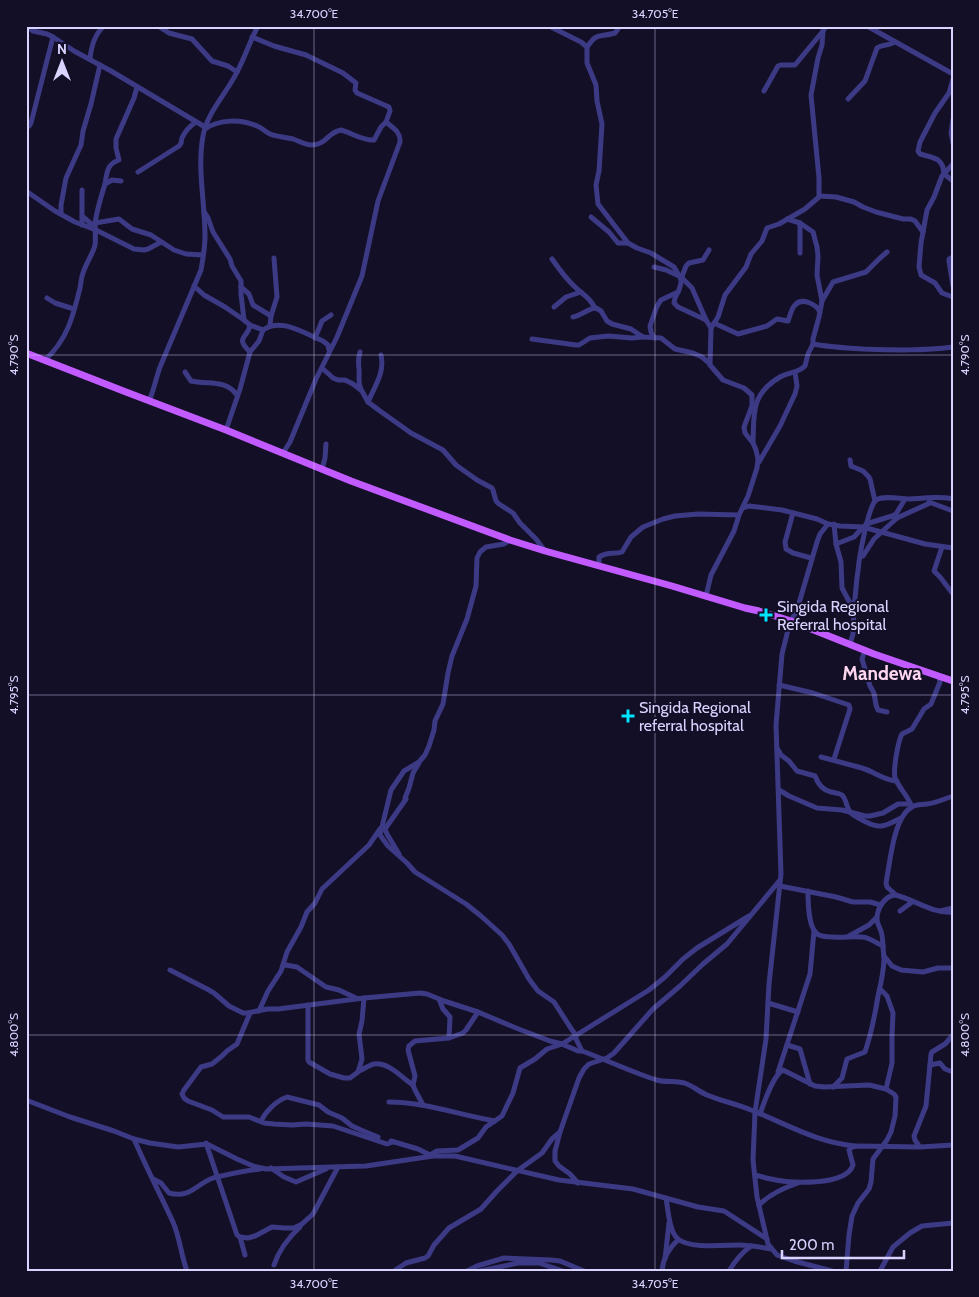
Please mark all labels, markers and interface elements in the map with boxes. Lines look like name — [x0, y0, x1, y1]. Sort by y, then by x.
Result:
text: 34.700°E — [290, 6, 339, 21]
text: 34.705°E — [632, 6, 679, 21]
north arrow — [38, 38, 88, 88]
text: N — [57, 40, 67, 58]
text: 4.790°S — [6, 335, 21, 375]
text: 4.790°S — [957, 335, 972, 375]
place label: Singida Regional Referral hospital — [777, 597, 889, 634]
marker: Singida Regional Referral hospital — [759, 608, 773, 622]
district label: Mandewa — [842, 662, 922, 685]
text: 4.795°S — [6, 675, 21, 715]
text: 4.795°S — [957, 675, 972, 715]
place label: Singida Regional referral hospital — [639, 698, 751, 735]
marker: Singida Regional referral hospital — [621, 709, 635, 723]
text: 4.800°S — [6, 1013, 21, 1057]
text: 4.800°S — [957, 1013, 972, 1057]
scale bar — [782, 1227, 904, 1259]
text: 200 m — [789, 1236, 834, 1254]
text: 34.700°E — [290, 1276, 339, 1291]
text: 34.705°E — [632, 1276, 679, 1291]

